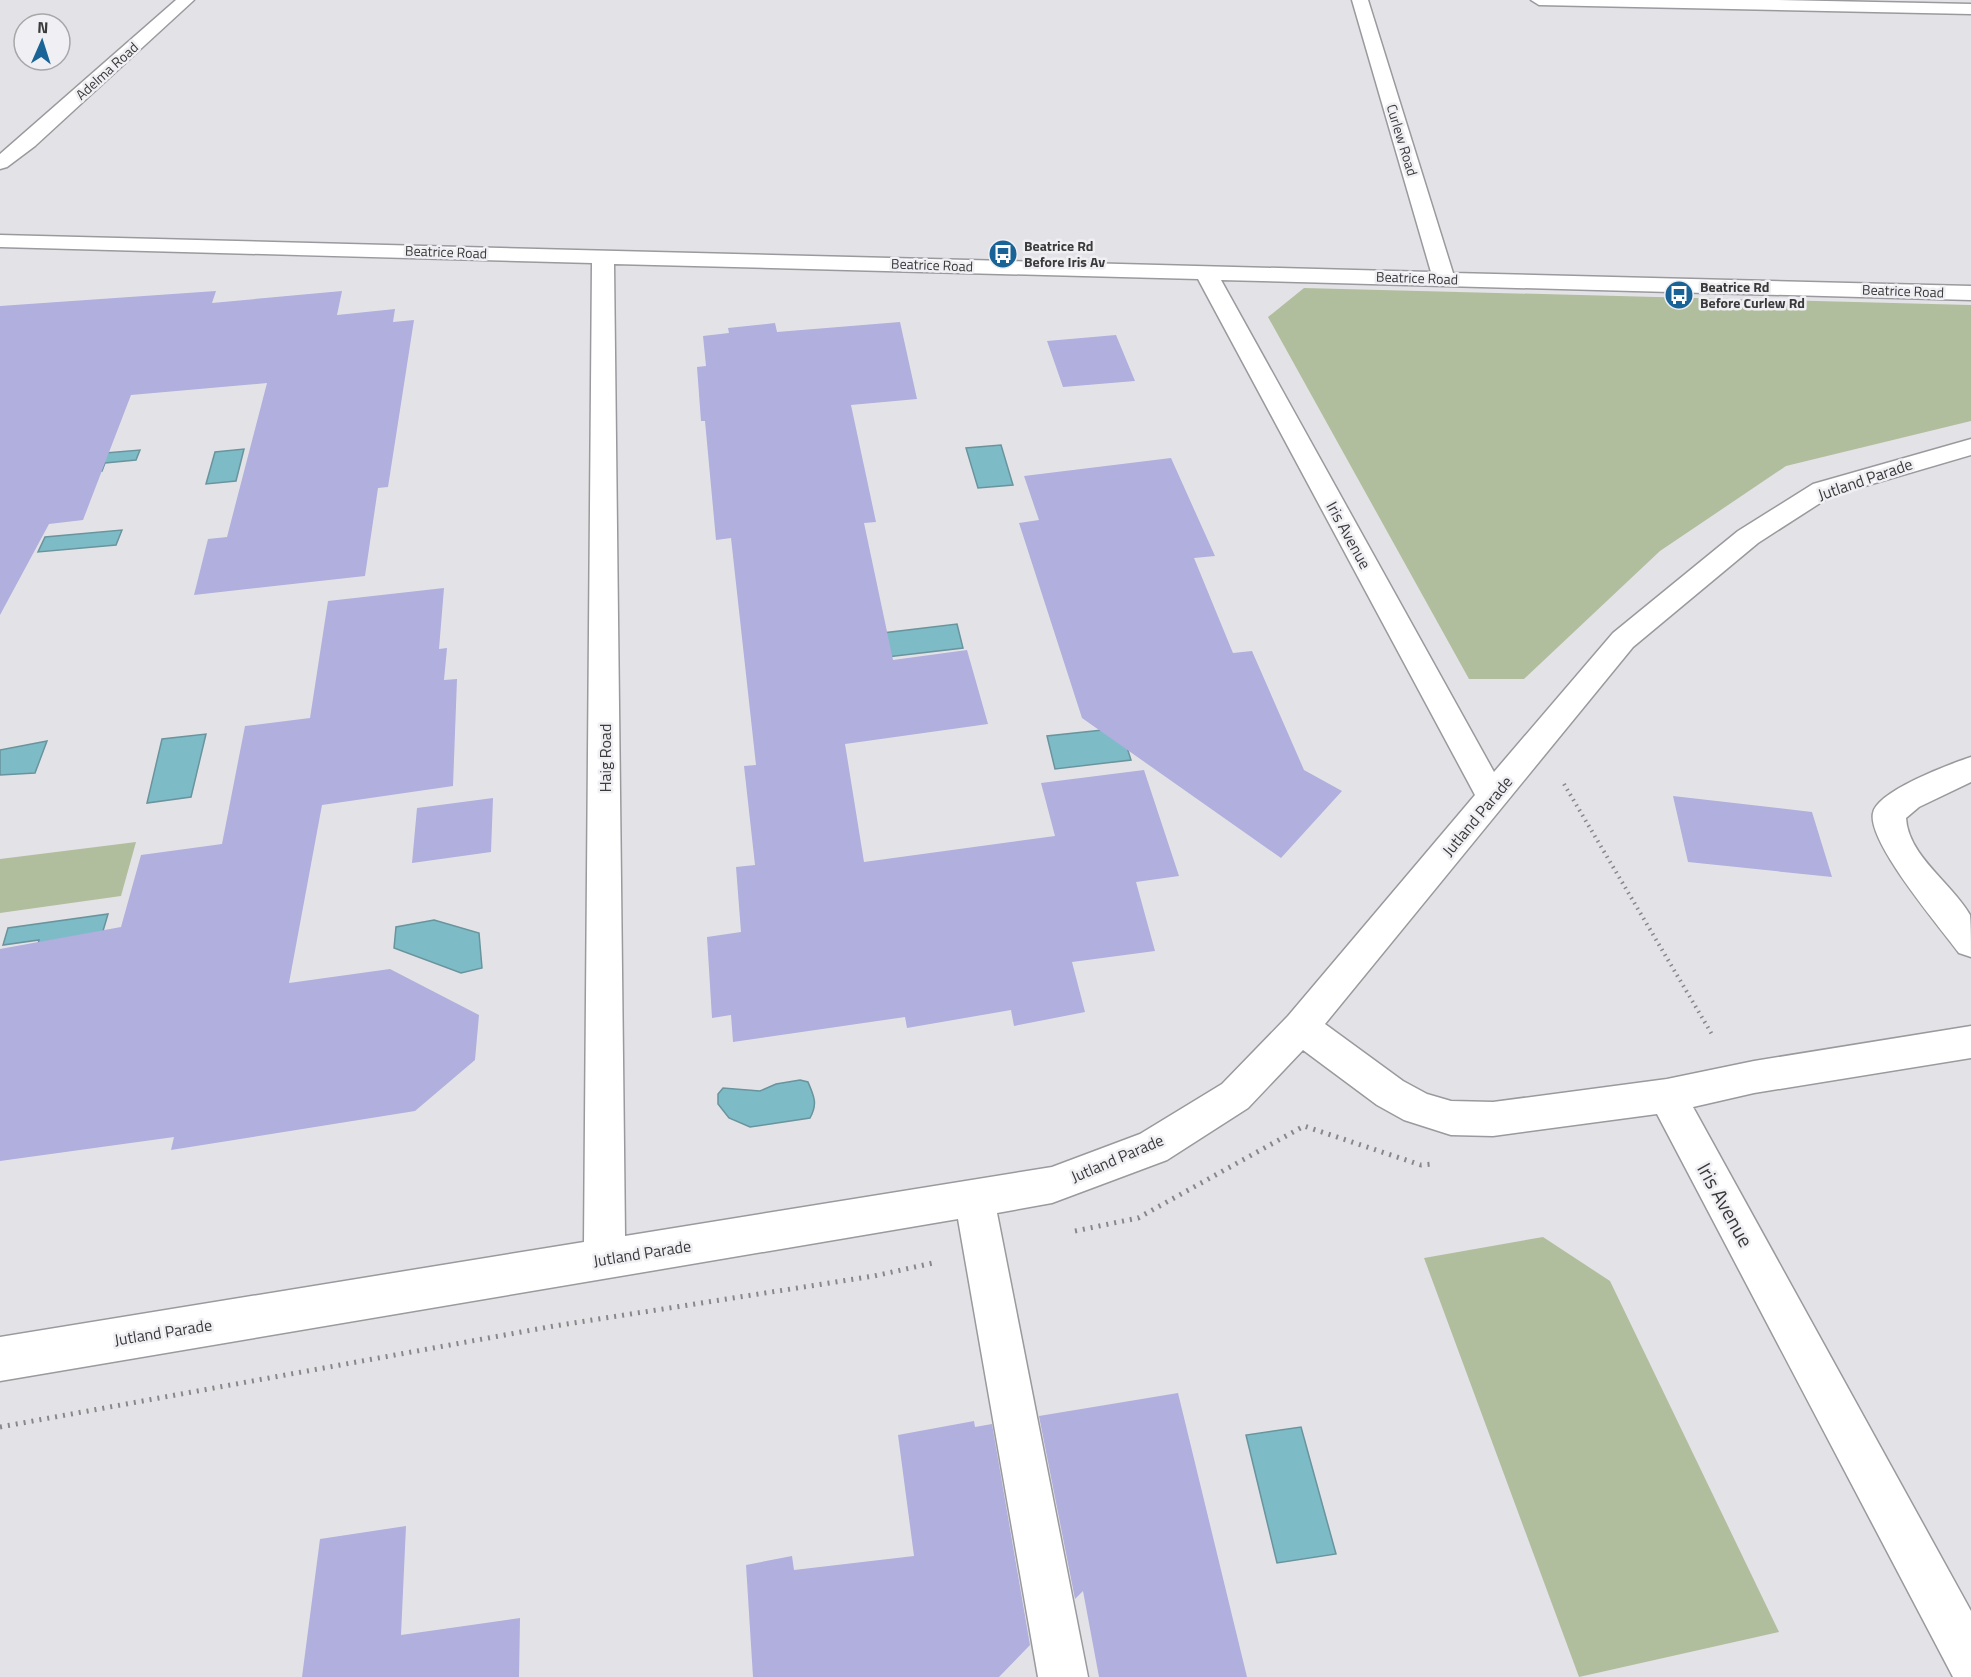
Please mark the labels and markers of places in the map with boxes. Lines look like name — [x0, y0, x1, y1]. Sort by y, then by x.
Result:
place label: Beatrice Rd Before Iris Av — [1024, 235, 1105, 272]
bus stop icon: Beatrice Rd Before Iris Av — [987, 238, 1019, 270]
place label: Beatrice Rd Before Curlew Rd — [1700, 276, 1805, 313]
bus stop icon: Beatrice Rd Before Curlew Rd — [1663, 279, 1695, 311]

